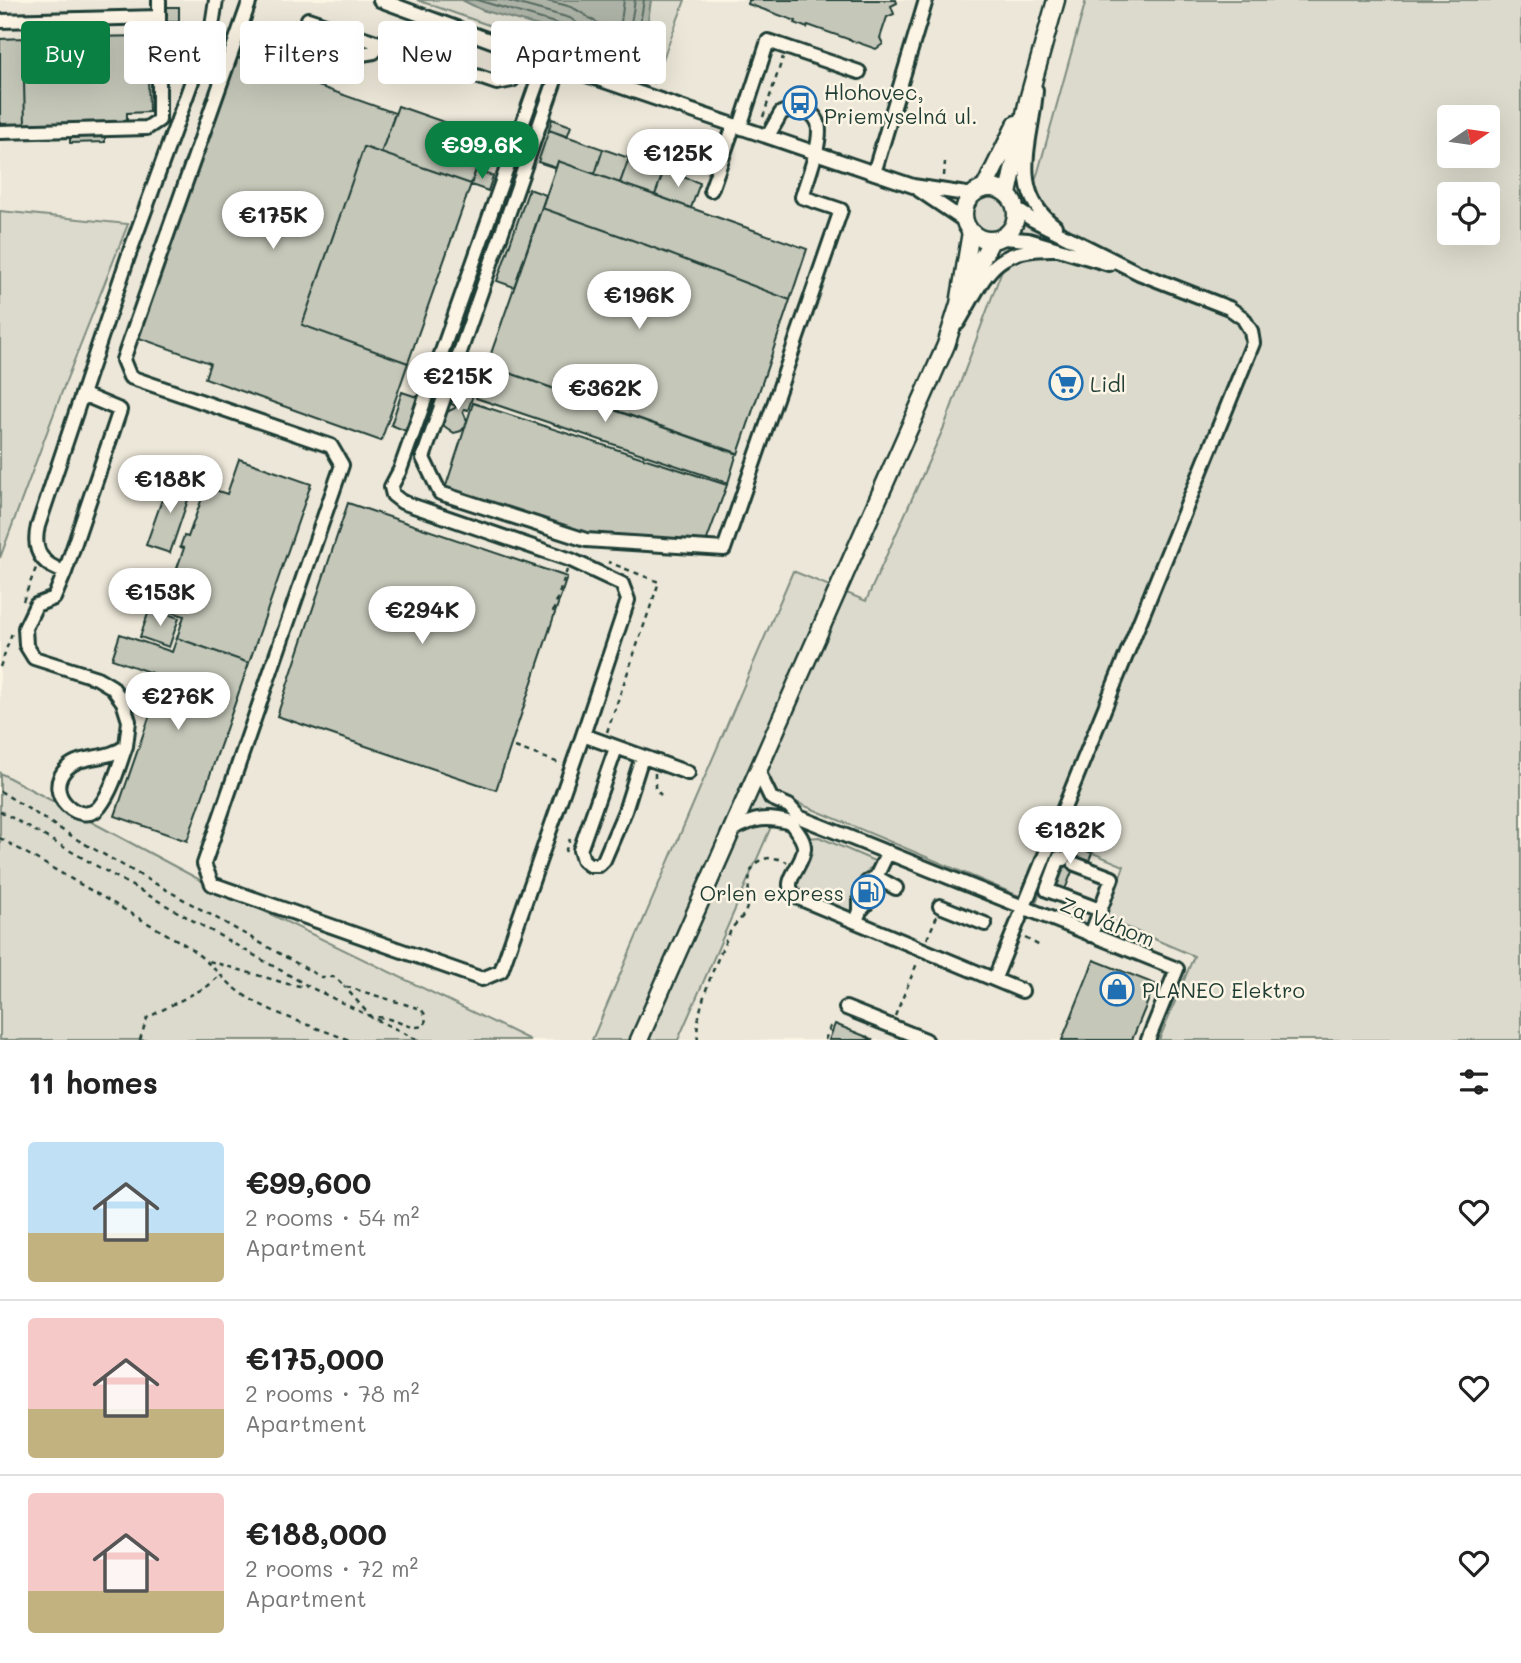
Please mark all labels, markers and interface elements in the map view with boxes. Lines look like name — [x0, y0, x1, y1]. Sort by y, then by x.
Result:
chip: Buy — [21, 21, 110, 84]
chip: Rent — [124, 21, 226, 84]
chip: Filters — [240, 21, 364, 84]
chip: New — [378, 21, 477, 84]
chip: Apartment — [491, 21, 666, 84]
place label: Hlohovec, Priemyselná ul. — [824, 78, 977, 129]
bus stop icon: Hlohovec, Priemyselná ul. — [781, 84, 819, 122]
north arrow — [1437, 105, 1500, 168]
map controls — [1437, 105, 1500, 245]
pin: €99.6K — [425, 122, 539, 181]
text: €99.6K — [441, 129, 523, 159]
pin: €125K — [629, 130, 727, 189]
text: €125K — [643, 137, 713, 167]
button: locate — [1437, 182, 1500, 245]
pin: €175K — [224, 191, 322, 251]
text: €175K — [238, 199, 308, 229]
pin: €196K — [590, 272, 688, 331]
text: €196K — [603, 279, 675, 309]
pin: €215K — [409, 352, 507, 412]
text: €215K — [423, 360, 493, 390]
pin: €362K — [556, 364, 654, 424]
supermarket icon: Lidl — [1047, 364, 1085, 402]
place label: Lidl — [1090, 370, 1126, 397]
text: €362K — [568, 372, 642, 402]
pin: €188K — [121, 456, 219, 515]
text: €188K — [134, 463, 206, 493]
pin: €153K — [111, 568, 209, 628]
text: €153K — [124, 576, 196, 606]
pin: €294K — [373, 586, 471, 646]
text: €294K — [384, 594, 460, 624]
pin: €276K — [129, 672, 227, 732]
text: €276K — [141, 680, 215, 710]
pin: €182K — [1021, 806, 1119, 866]
text: €182K — [1034, 814, 1106, 844]
fuel station icon: Orlen express — [849, 873, 887, 911]
place label: Orlen express — [700, 879, 844, 906]
street label: Za Váhom — [1057, 890, 1159, 952]
shop icon: PLANEO Elektro — [1098, 970, 1136, 1008]
place label: PLANEO Elektro — [1142, 976, 1305, 1003]
text: 11 homes — [28, 1062, 158, 1102]
icon: filters — [1455, 1063, 1493, 1101]
text: €99,600 — [245, 1162, 371, 1202]
icon: home — [84, 1170, 168, 1254]
icon: heart — [1455, 1193, 1493, 1231]
text: 2 rooms · 54 m² — [245, 1202, 420, 1232]
text: Apartment — [245, 1232, 367, 1262]
text: €175,000 — [245, 1338, 384, 1378]
icon: home — [84, 1346, 168, 1430]
icon: heart — [1455, 1369, 1493, 1407]
text: 2 rooms · 78 m² — [245, 1378, 419, 1408]
text: Apartment — [245, 1408, 367, 1438]
text: €188,000 — [245, 1513, 387, 1553]
icon: home — [84, 1521, 168, 1605]
icon: heart — [1455, 1544, 1493, 1582]
text: 2 rooms · 72 m² — [245, 1553, 418, 1583]
text: Apartment — [245, 1583, 367, 1613]

